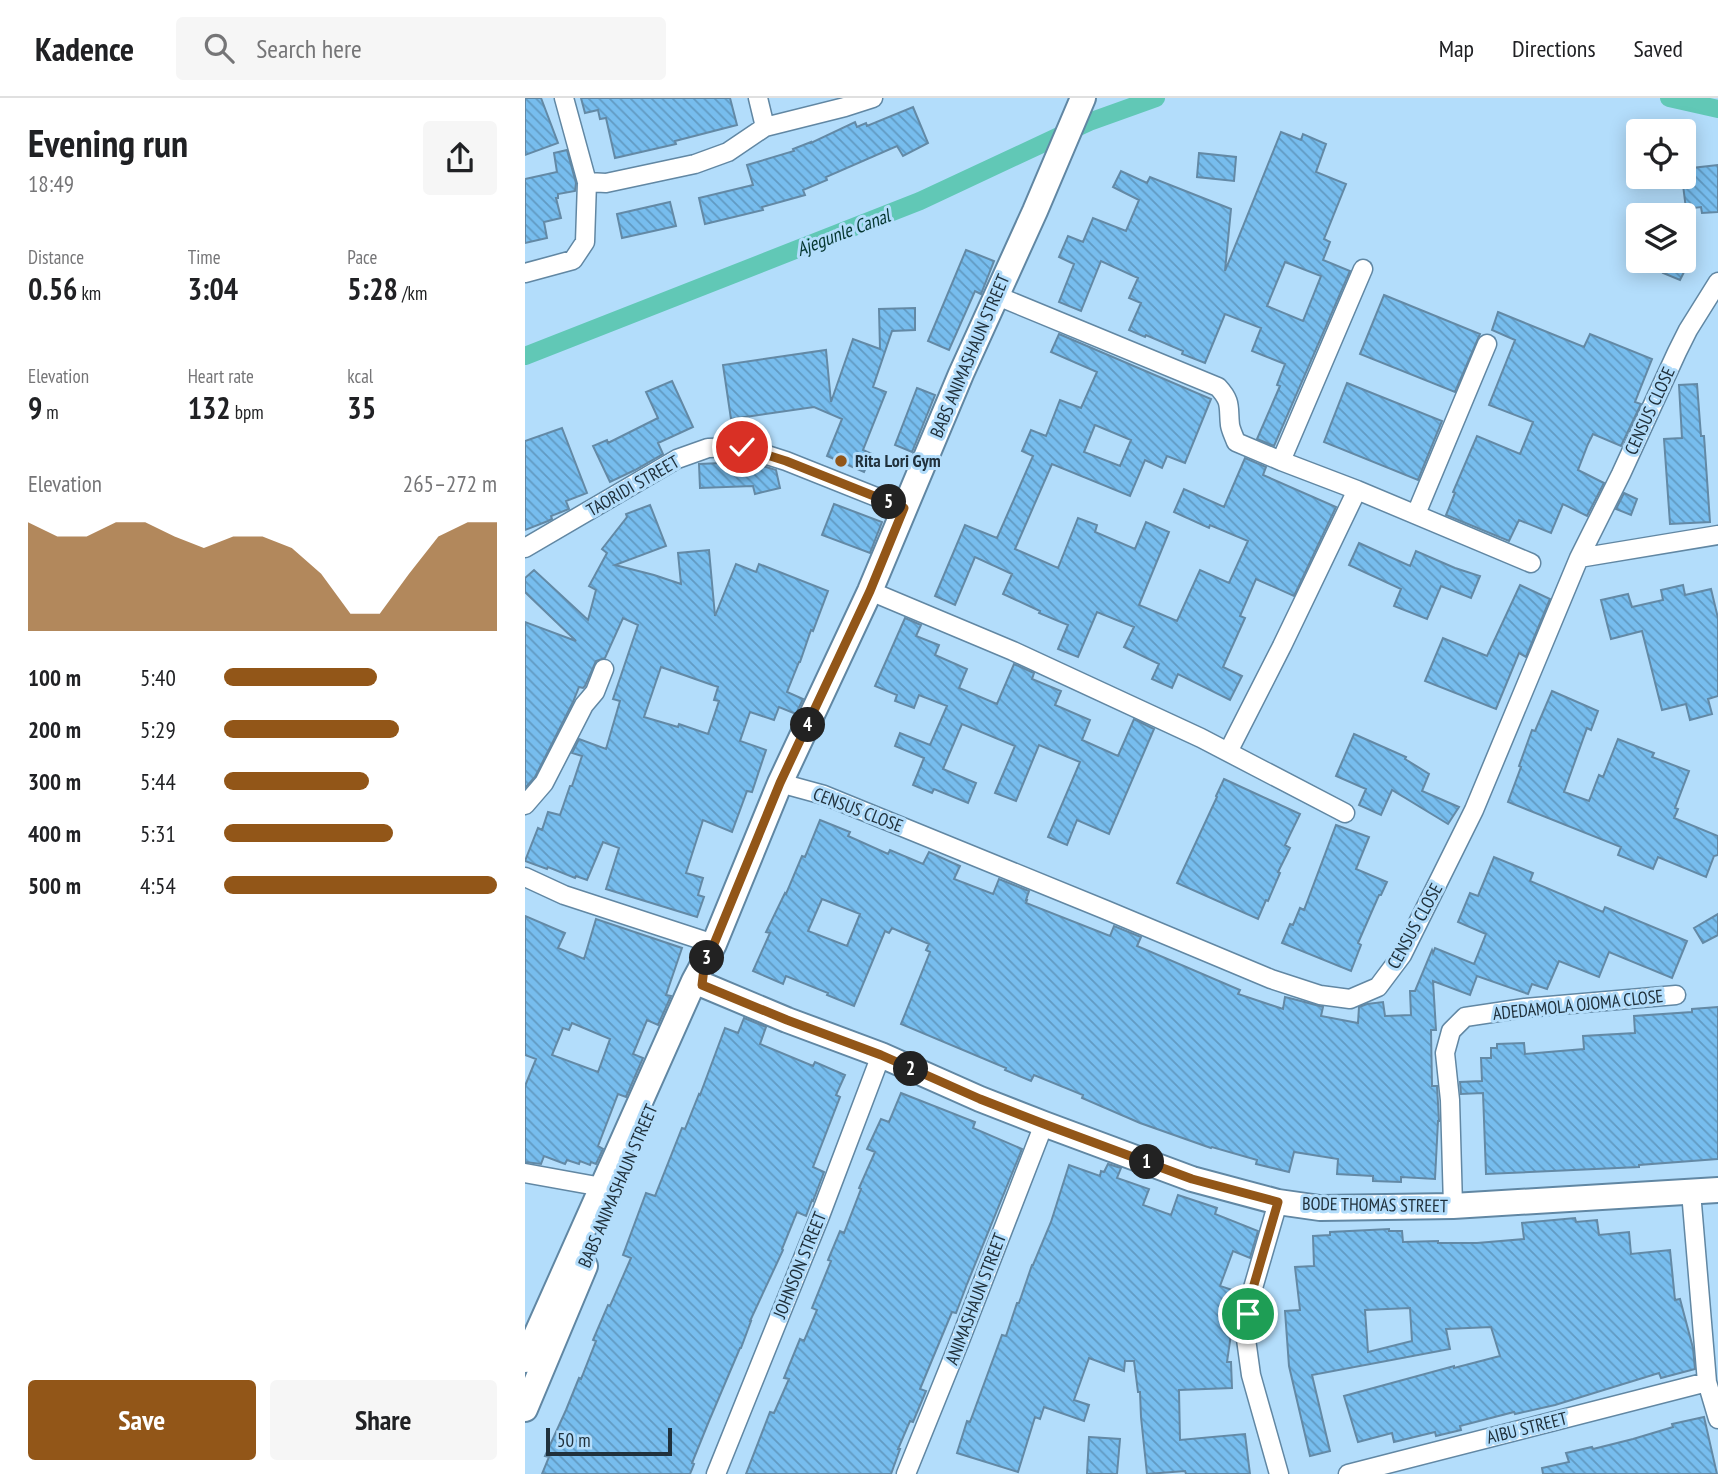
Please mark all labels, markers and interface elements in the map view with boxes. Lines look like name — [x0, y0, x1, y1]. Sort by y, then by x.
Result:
search box — [176, 17, 666, 80]
text: Kadence — [35, 27, 134, 70]
icon: search — [200, 29, 238, 67]
text: Search here — [256, 32, 362, 65]
text: Map — [1439, 33, 1474, 64]
text: Directions — [1512, 33, 1596, 64]
text: Saved — [1634, 33, 1683, 64]
text: Evening run — [28, 118, 188, 167]
map controls — [1626, 119, 1696, 273]
button: locate — [1626, 119, 1696, 189]
button: share — [423, 121, 497, 195]
text: 18:49 — [28, 169, 74, 198]
water label: Ajegunle Canal — [793, 203, 895, 261]
button: layers — [1626, 203, 1696, 273]
text: Distance — [28, 245, 84, 269]
text: Time — [188, 245, 221, 269]
text: Pace — [347, 245, 377, 269]
text: 0.56 — [28, 269, 77, 308]
text: 3:04 — [188, 269, 238, 308]
text: 5:28 — [347, 269, 398, 308]
street label: BABS ANIMASHAUN STREET — [925, 271, 1014, 441]
text: km — [77, 281, 101, 305]
text: /km — [398, 281, 427, 305]
street label: CENSUS CLOSE — [1619, 363, 1680, 458]
text: Elevation — [28, 364, 89, 388]
text: Heart rate — [188, 364, 254, 388]
text: kcal — [347, 364, 373, 388]
text: 9 — [28, 388, 42, 427]
text: 132 — [188, 388, 231, 427]
text: 35 — [347, 388, 376, 427]
text: m — [42, 400, 59, 424]
text: bpm — [231, 400, 264, 424]
pin — [712, 417, 772, 477]
icon: check — [723, 428, 761, 466]
place label: Rita Lori Gym — [855, 449, 941, 472]
street label: TAORIDI STREET — [582, 450, 683, 521]
marker: Rita Lori Gym — [833, 453, 849, 469]
text: Elevation — [28, 469, 102, 498]
text: 265–272 m — [403, 469, 497, 498]
pin: 5 — [871, 484, 907, 520]
text: 5 — [884, 489, 893, 513]
text: 100 m — [28, 663, 81, 692]
text: 5:40 — [140, 663, 176, 692]
pin: 4 — [791, 708, 825, 742]
text: 4 — [803, 712, 812, 736]
text: 200 m — [28, 715, 81, 744]
text: 5:29 — [140, 715, 176, 744]
text: 300 m — [28, 767, 81, 796]
text: 5:44 — [140, 767, 176, 796]
street label: CENSUS CLOSE — [810, 782, 906, 837]
text: 400 m — [28, 819, 81, 848]
text: 5:31 — [140, 819, 176, 848]
text: 500 m — [28, 871, 81, 900]
text: 4:54 — [140, 871, 176, 900]
street label: CENSUS CLOSE — [1382, 879, 1447, 973]
pin: 3 — [689, 940, 725, 976]
text: 3 — [702, 945, 711, 969]
street label: ADEDAMOLA OJOMA CLOSE — [1492, 984, 1664, 1025]
pin: 2 — [893, 1052, 929, 1086]
text: 2 — [906, 1056, 915, 1080]
street label: BABS ANIMASHAUN STREET — [573, 1101, 662, 1271]
pin: 1 — [1129, 1144, 1165, 1180]
text: 1 — [1142, 1149, 1151, 1173]
street label: BODE THOMAS STREET — [1302, 1192, 1448, 1217]
street label: JOHNSON STREET — [767, 1208, 831, 1322]
street label: ANIMASHAUN STREET — [940, 1230, 1011, 1368]
pin — [1218, 1284, 1278, 1344]
icon: arrive — [1229, 1295, 1267, 1333]
button: Save — [28, 1380, 256, 1460]
button: Share — [270, 1380, 497, 1460]
street label: AIBU STREET — [1484, 1406, 1570, 1449]
scale bar — [546, 1425, 672, 1457]
text: 50 m — [557, 1428, 591, 1452]

